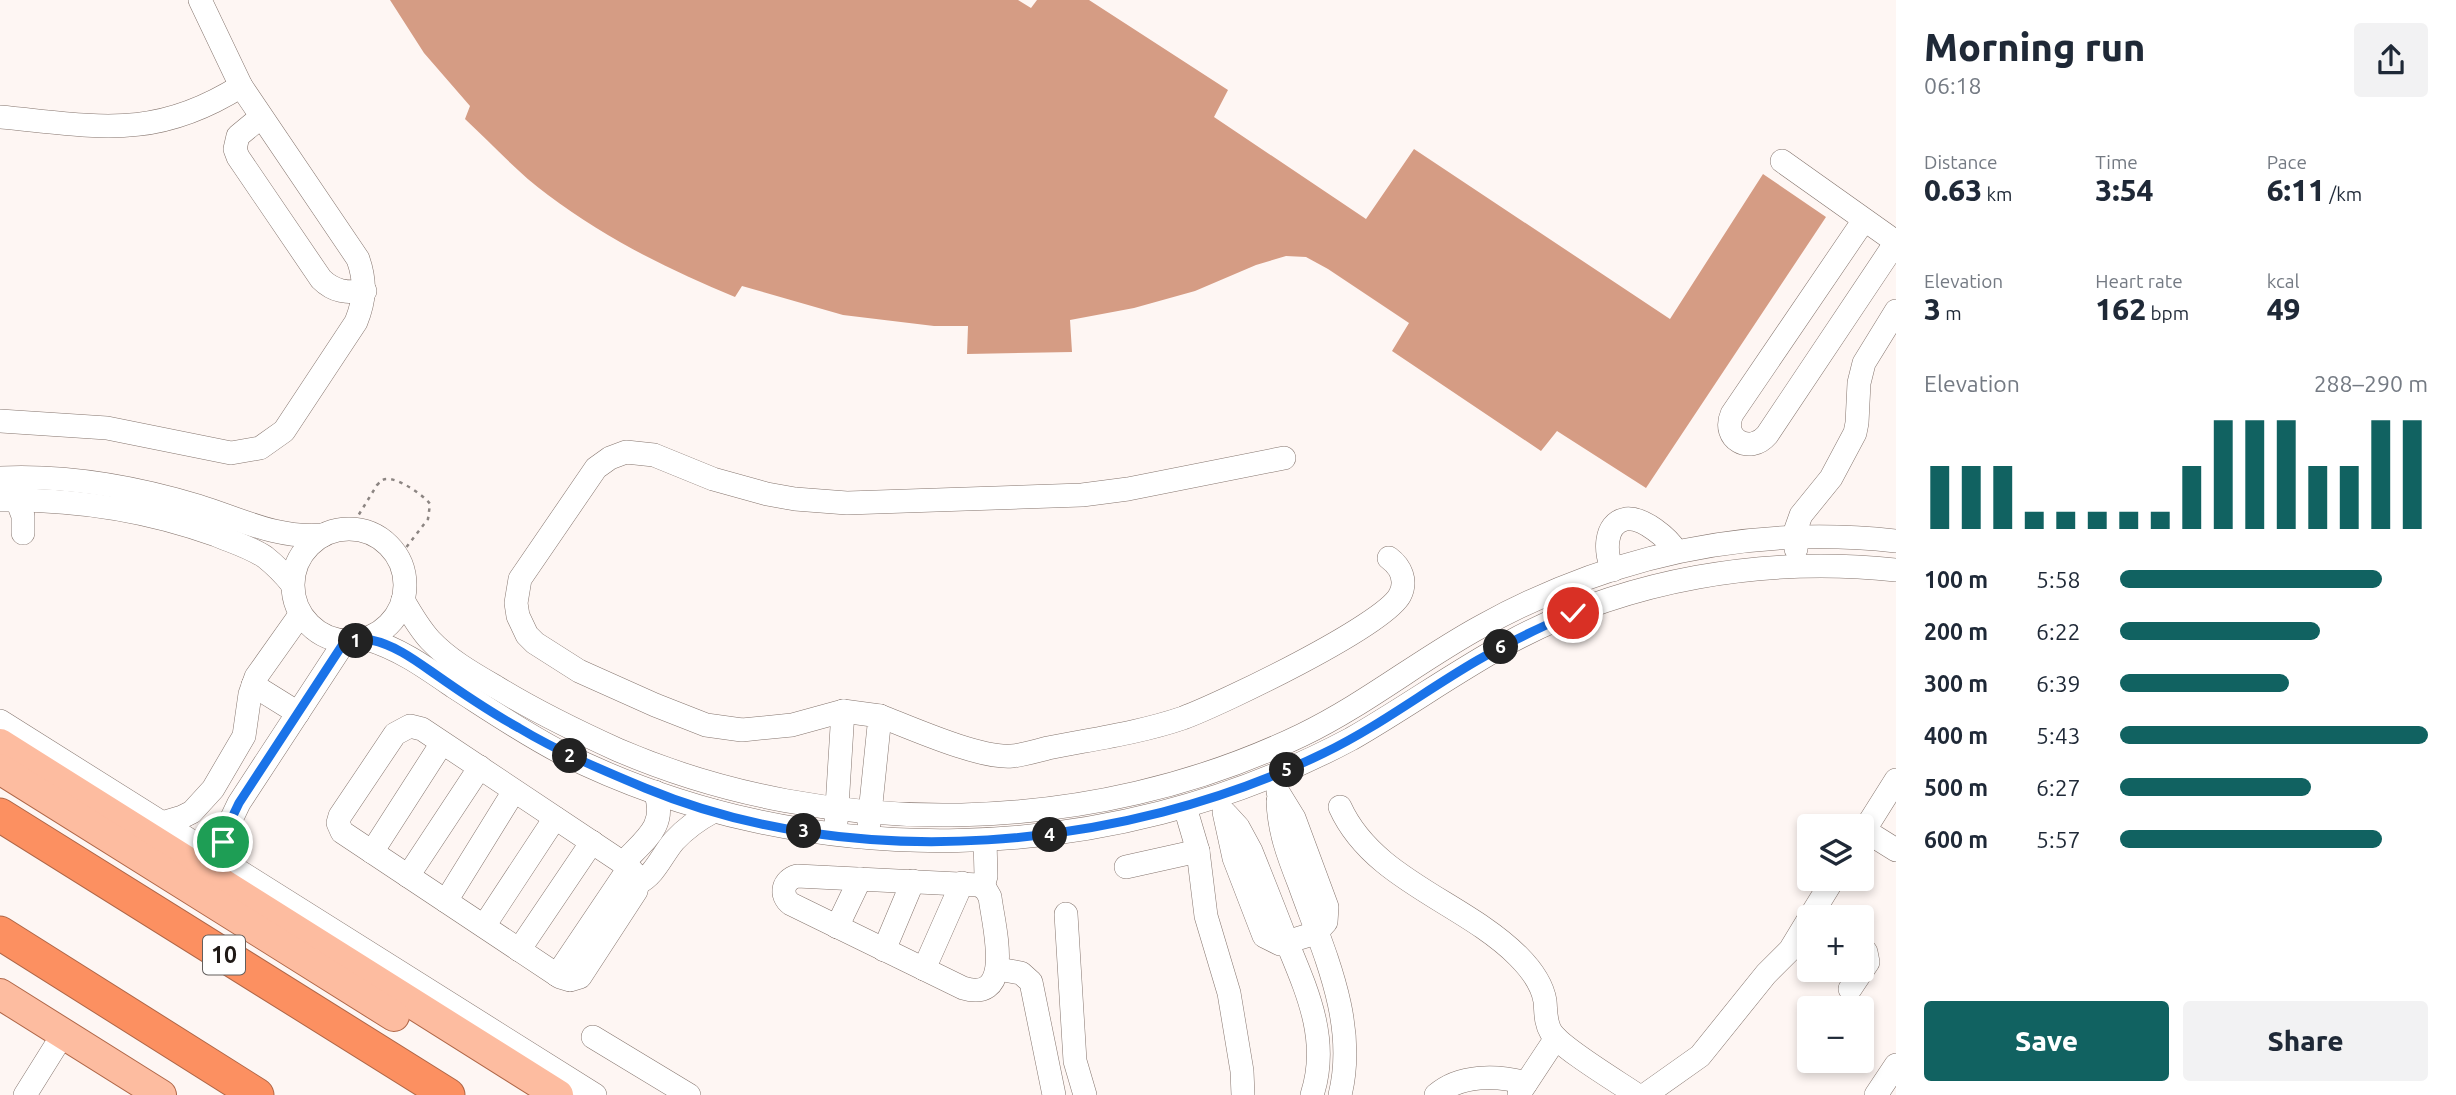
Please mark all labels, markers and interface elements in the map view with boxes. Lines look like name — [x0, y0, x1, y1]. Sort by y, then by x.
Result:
button: share — [2354, 23, 2428, 97]
text: Morning run — [1924, 26, 2145, 68]
text: 06:18 — [1924, 73, 1982, 98]
text: Distance — [1924, 151, 1998, 173]
text: Time — [2095, 151, 2138, 173]
text: Pace — [2267, 151, 2307, 173]
text: 0.63 — [1924, 173, 1982, 207]
text: 3:54 — [2095, 173, 2153, 207]
text: 6:11 — [2267, 173, 2325, 207]
text: km — [1982, 183, 2012, 205]
text: /km — [2325, 183, 2362, 205]
text: Elevation — [1924, 270, 2003, 292]
text: Heart rate — [2095, 270, 2183, 292]
text: kcal — [2267, 270, 2299, 292]
text: 3 — [1924, 292, 1941, 326]
text: 162 — [2095, 292, 2146, 326]
text: 49 — [2267, 292, 2301, 326]
text: m — [1941, 302, 1962, 324]
text: bpm — [2146, 302, 2189, 324]
text: Elevation — [1924, 371, 2020, 396]
text: 288–290 m — [2314, 371, 2428, 396]
text: 100 m — [1924, 567, 1988, 592]
text: 5:58 — [2036, 567, 2081, 592]
pin — [1543, 583, 1603, 643]
icon: check — [1554, 594, 1592, 632]
text: 200 m — [1924, 619, 1988, 644]
text: 6:22 — [2036, 619, 2081, 644]
pin: 1 — [338, 624, 374, 658]
text: 1 — [350, 629, 361, 651]
pin: 6 — [1484, 630, 1518, 664]
text: 6 — [1495, 635, 1506, 657]
text: 300 m — [1924, 671, 1988, 696]
text: 6:39 — [2036, 671, 2081, 696]
text: 400 m — [1924, 723, 1988, 748]
text: 5:43 — [2036, 723, 2081, 748]
pin: 2 — [552, 738, 588, 774]
text: 2 — [564, 744, 575, 766]
pin: 5 — [1270, 752, 1304, 788]
text: 5 — [1281, 758, 1292, 780]
text: 500 m — [1924, 775, 1988, 800]
text: 6:27 — [2036, 775, 2081, 800]
pin — [193, 812, 253, 872]
pin: 3 — [786, 814, 822, 848]
map controls — [1797, 814, 1874, 1073]
button: layers — [1797, 814, 1874, 891]
pin: 4 — [1032, 818, 1068, 852]
text: 3 — [798, 819, 809, 841]
icon: arrive — [204, 823, 242, 861]
text: 4 — [1044, 823, 1055, 845]
text: 600 m — [1924, 827, 1988, 852]
text: 5:57 — [2036, 827, 2081, 852]
button: + — [1797, 905, 1874, 982]
road number: 10 — [203, 936, 245, 974]
button: − — [1797, 996, 1874, 1073]
button: Save — [1924, 1001, 2169, 1081]
button: Share — [2183, 1001, 2428, 1081]

